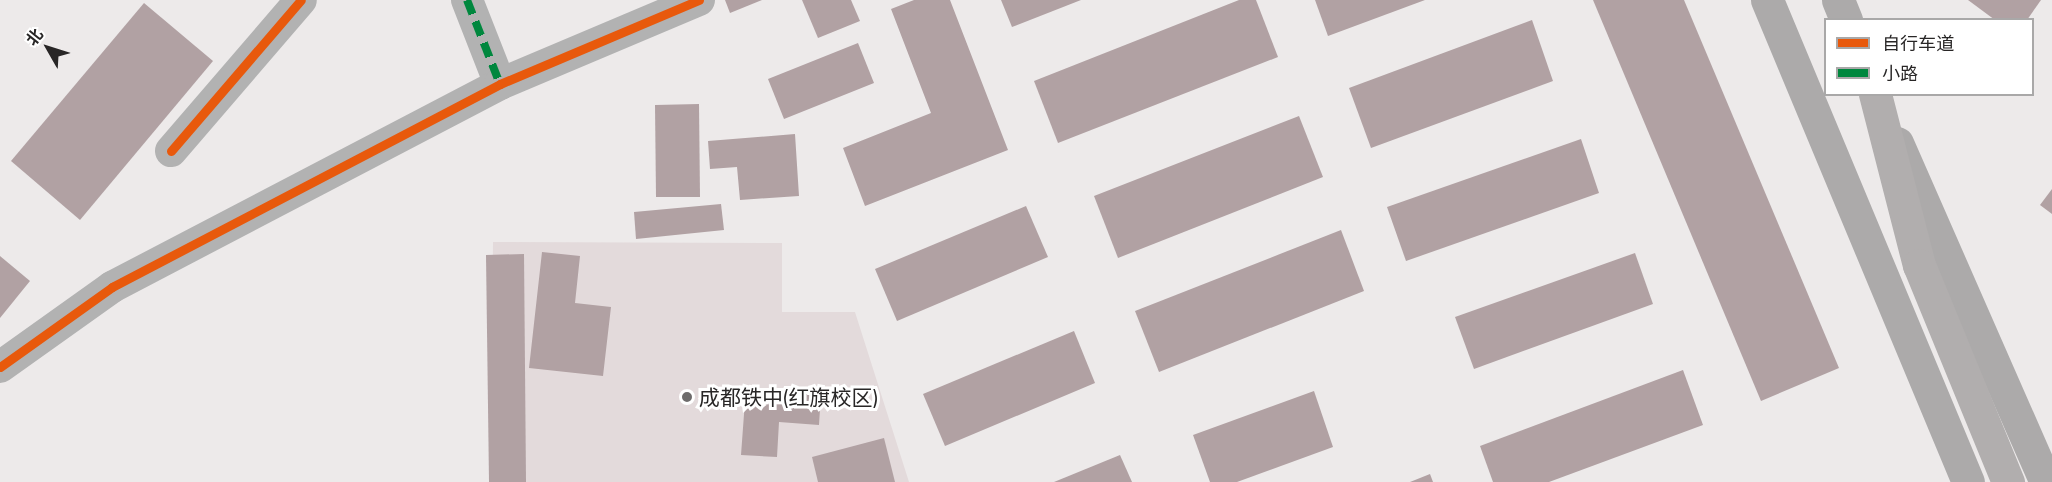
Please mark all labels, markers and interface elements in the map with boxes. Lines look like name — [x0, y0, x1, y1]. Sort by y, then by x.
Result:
north arrow — [18, 18, 78, 78]
legend — [1824, 18, 2034, 96]
text: 北 — [20, 23, 48, 50]
text: 自行车道 — [1882, 30, 1954, 57]
text: 小路 — [1882, 60, 1918, 87]
place label: 成都铁中(红旗校区) — [699, 384, 878, 410]
marker: 成都铁中(红旗校区) — [680, 390, 694, 404]

